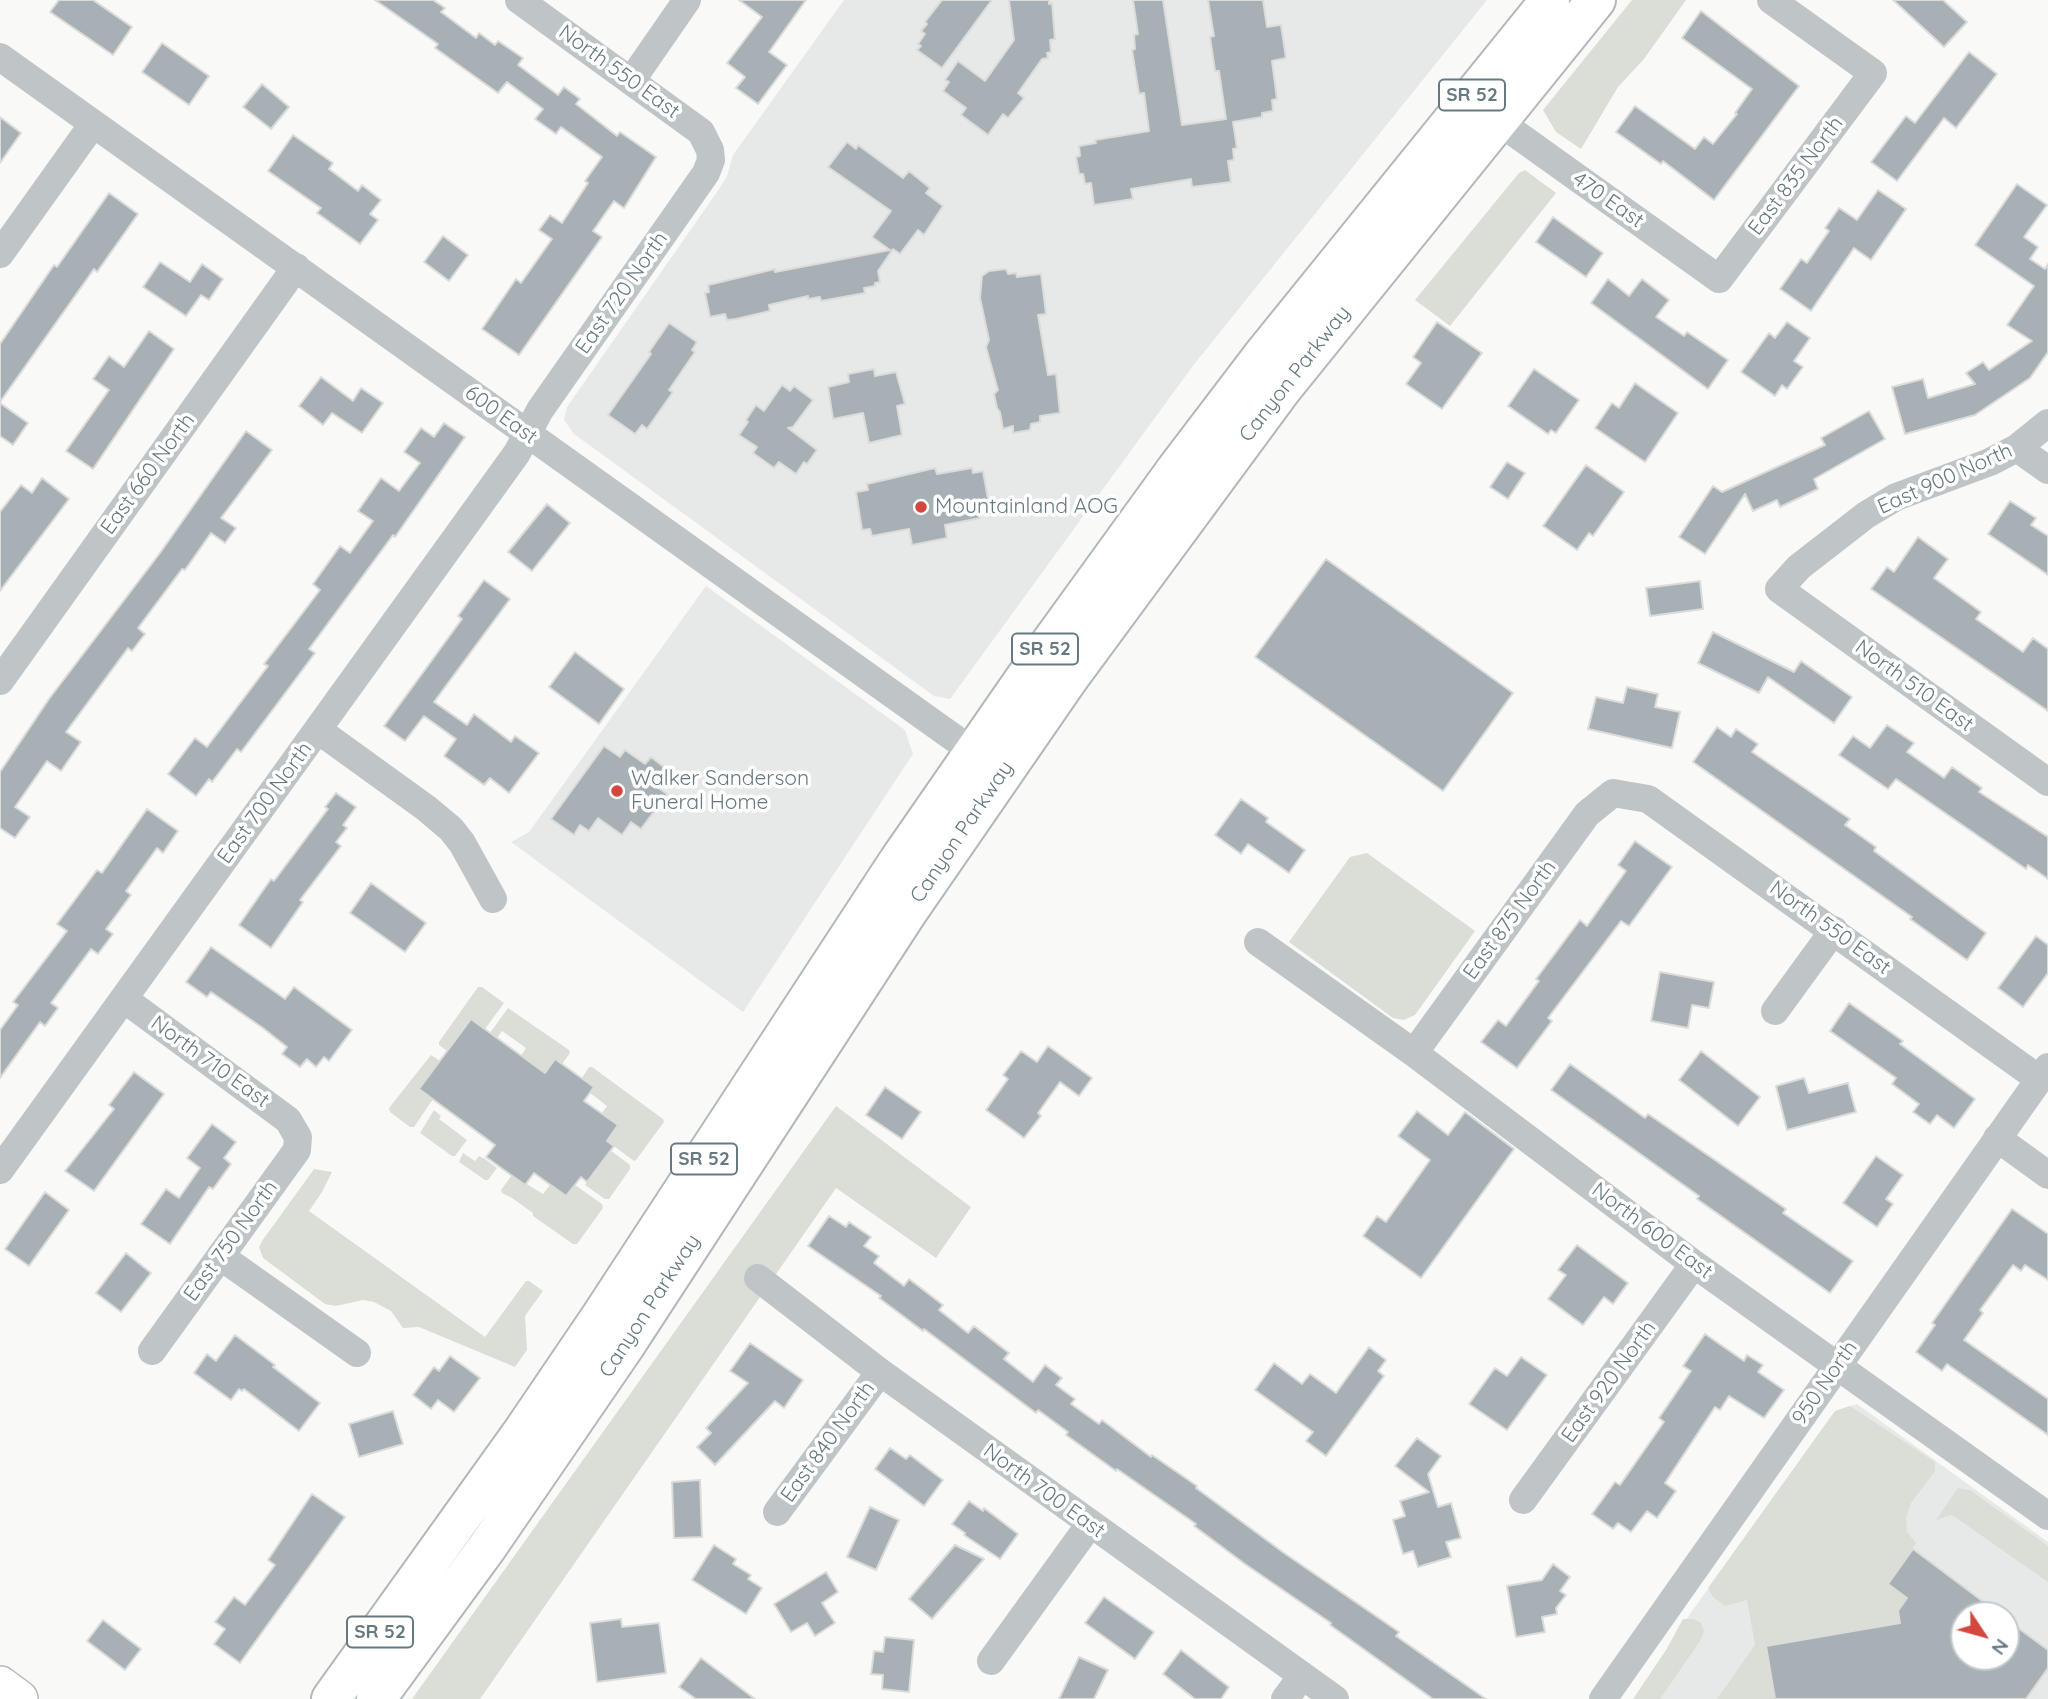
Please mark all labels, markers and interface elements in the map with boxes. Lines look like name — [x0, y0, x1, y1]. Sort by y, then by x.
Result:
street label: North 550 East — [554, 20, 684, 124]
road number: SR 52 — [1439, 80, 1505, 110]
street label: East 835 North — [1743, 112, 1849, 240]
street label: 470 East — [1568, 166, 1648, 234]
street label: East 720 North — [571, 227, 673, 359]
street label: Canyon Parkway — [1234, 301, 1356, 447]
street label: 600 East — [460, 380, 542, 450]
street label: East 660 North — [96, 409, 200, 539]
street label: East 900 North — [1874, 438, 2016, 520]
place label: Mountainland AOG — [935, 494, 1118, 520]
marker: Mountainland AOG — [913, 499, 929, 515]
road number: SR 52 — [1012, 634, 1078, 664]
street label: North 510 East — [1850, 635, 1978, 737]
street label: East 700 North — [212, 737, 318, 869]
street label: Canyon Parkway — [905, 756, 1019, 908]
place label: Walker Sanderson Funeral Home — [631, 766, 809, 816]
marker: Walker Sanderson Funeral Home — [609, 783, 625, 799]
street label: East 875 North — [1458, 856, 1562, 984]
street label: North 550 East — [1765, 876, 1895, 980]
street label: North 710 East — [146, 1011, 274, 1113]
road number: SR 52 — [671, 1144, 737, 1175]
street label: East 750 North — [179, 1176, 283, 1306]
street label: North 600 East — [1587, 1177, 1717, 1285]
street label: Canyon Parkway — [594, 1230, 706, 1382]
street label: East 920 North — [1556, 1316, 1662, 1448]
street label: 950 North — [1787, 1336, 1863, 1430]
street label: East 840 North — [776, 1377, 880, 1507]
street label: North 700 East — [978, 1438, 1110, 1544]
north arrow — [1950, 1601, 2020, 1671]
road number: SR 52 — [347, 1616, 413, 1648]
text: N — [1987, 1634, 2014, 1660]

